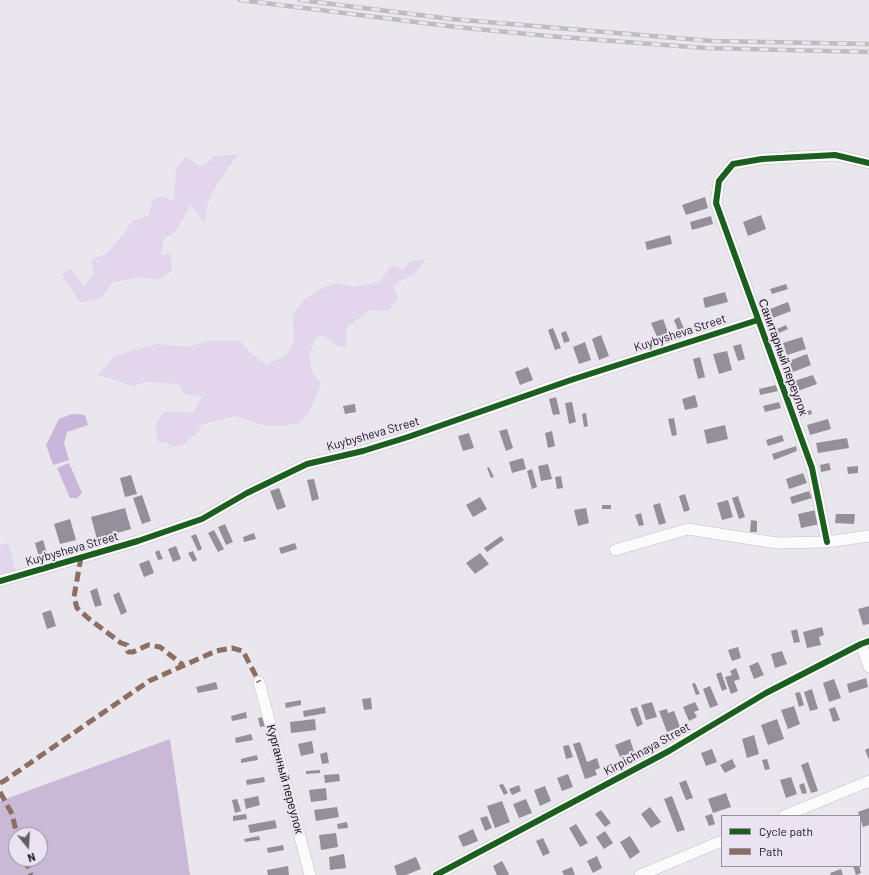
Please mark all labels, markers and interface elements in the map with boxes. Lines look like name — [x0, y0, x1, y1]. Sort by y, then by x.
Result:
street label: Санитарный переулок — [755, 297, 811, 417]
street label: Kuybysheva Street — [632, 311, 728, 355]
street label: Kuybysheva Street — [325, 414, 421, 454]
street label: Kuybysheva Street — [24, 529, 120, 569]
street label: Kirpichnaya Street — [601, 719, 693, 779]
street label: Курганный переулок — [263, 723, 307, 835]
legend — [721, 815, 861, 867]
text: Cycle path — [759, 824, 813, 838]
north arrow — [8, 827, 48, 867]
text: Path — [759, 844, 783, 858]
text: N — [26, 851, 37, 865]

